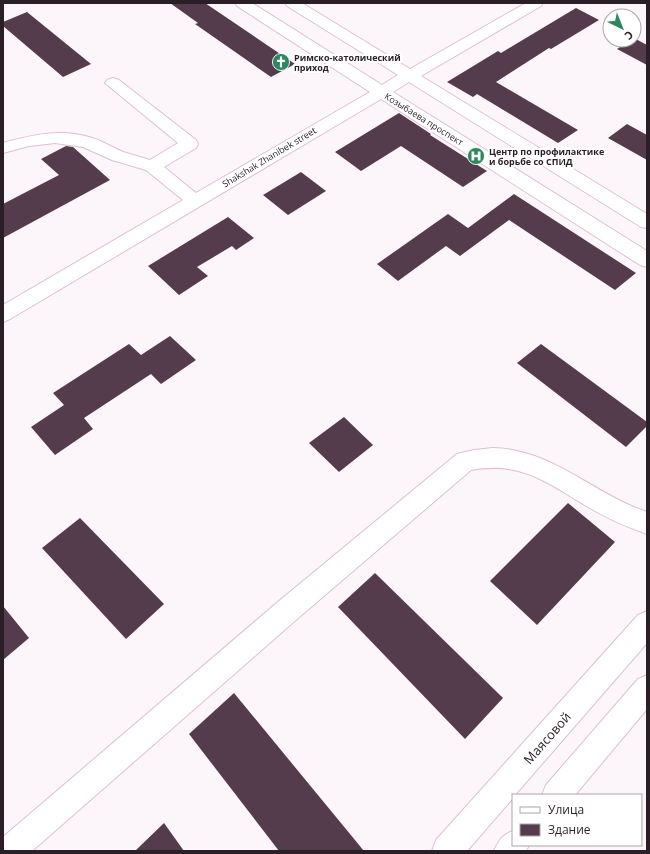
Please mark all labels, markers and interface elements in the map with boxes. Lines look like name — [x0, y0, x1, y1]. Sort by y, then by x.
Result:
north arrow — [602, 8, 642, 48]
text: С — [621, 28, 637, 44]
place label: Римско-католический приход — [294, 51, 401, 74]
church icon: Римско-католический приход — [271, 52, 291, 72]
street label: Козыбаева проспект — [382, 90, 466, 149]
street label: Shakshak Zhanibek street — [220, 124, 318, 190]
place label: Центр по профилактике и борьбе со СПИД — [489, 145, 604, 168]
hospital icon: Центр по профилактике и борьбе со СПИД — [466, 146, 486, 166]
street label: Маясовой — [519, 708, 575, 768]
legend — [512, 794, 642, 846]
text: Улица — [548, 801, 584, 818]
text: Здание — [548, 821, 591, 838]

